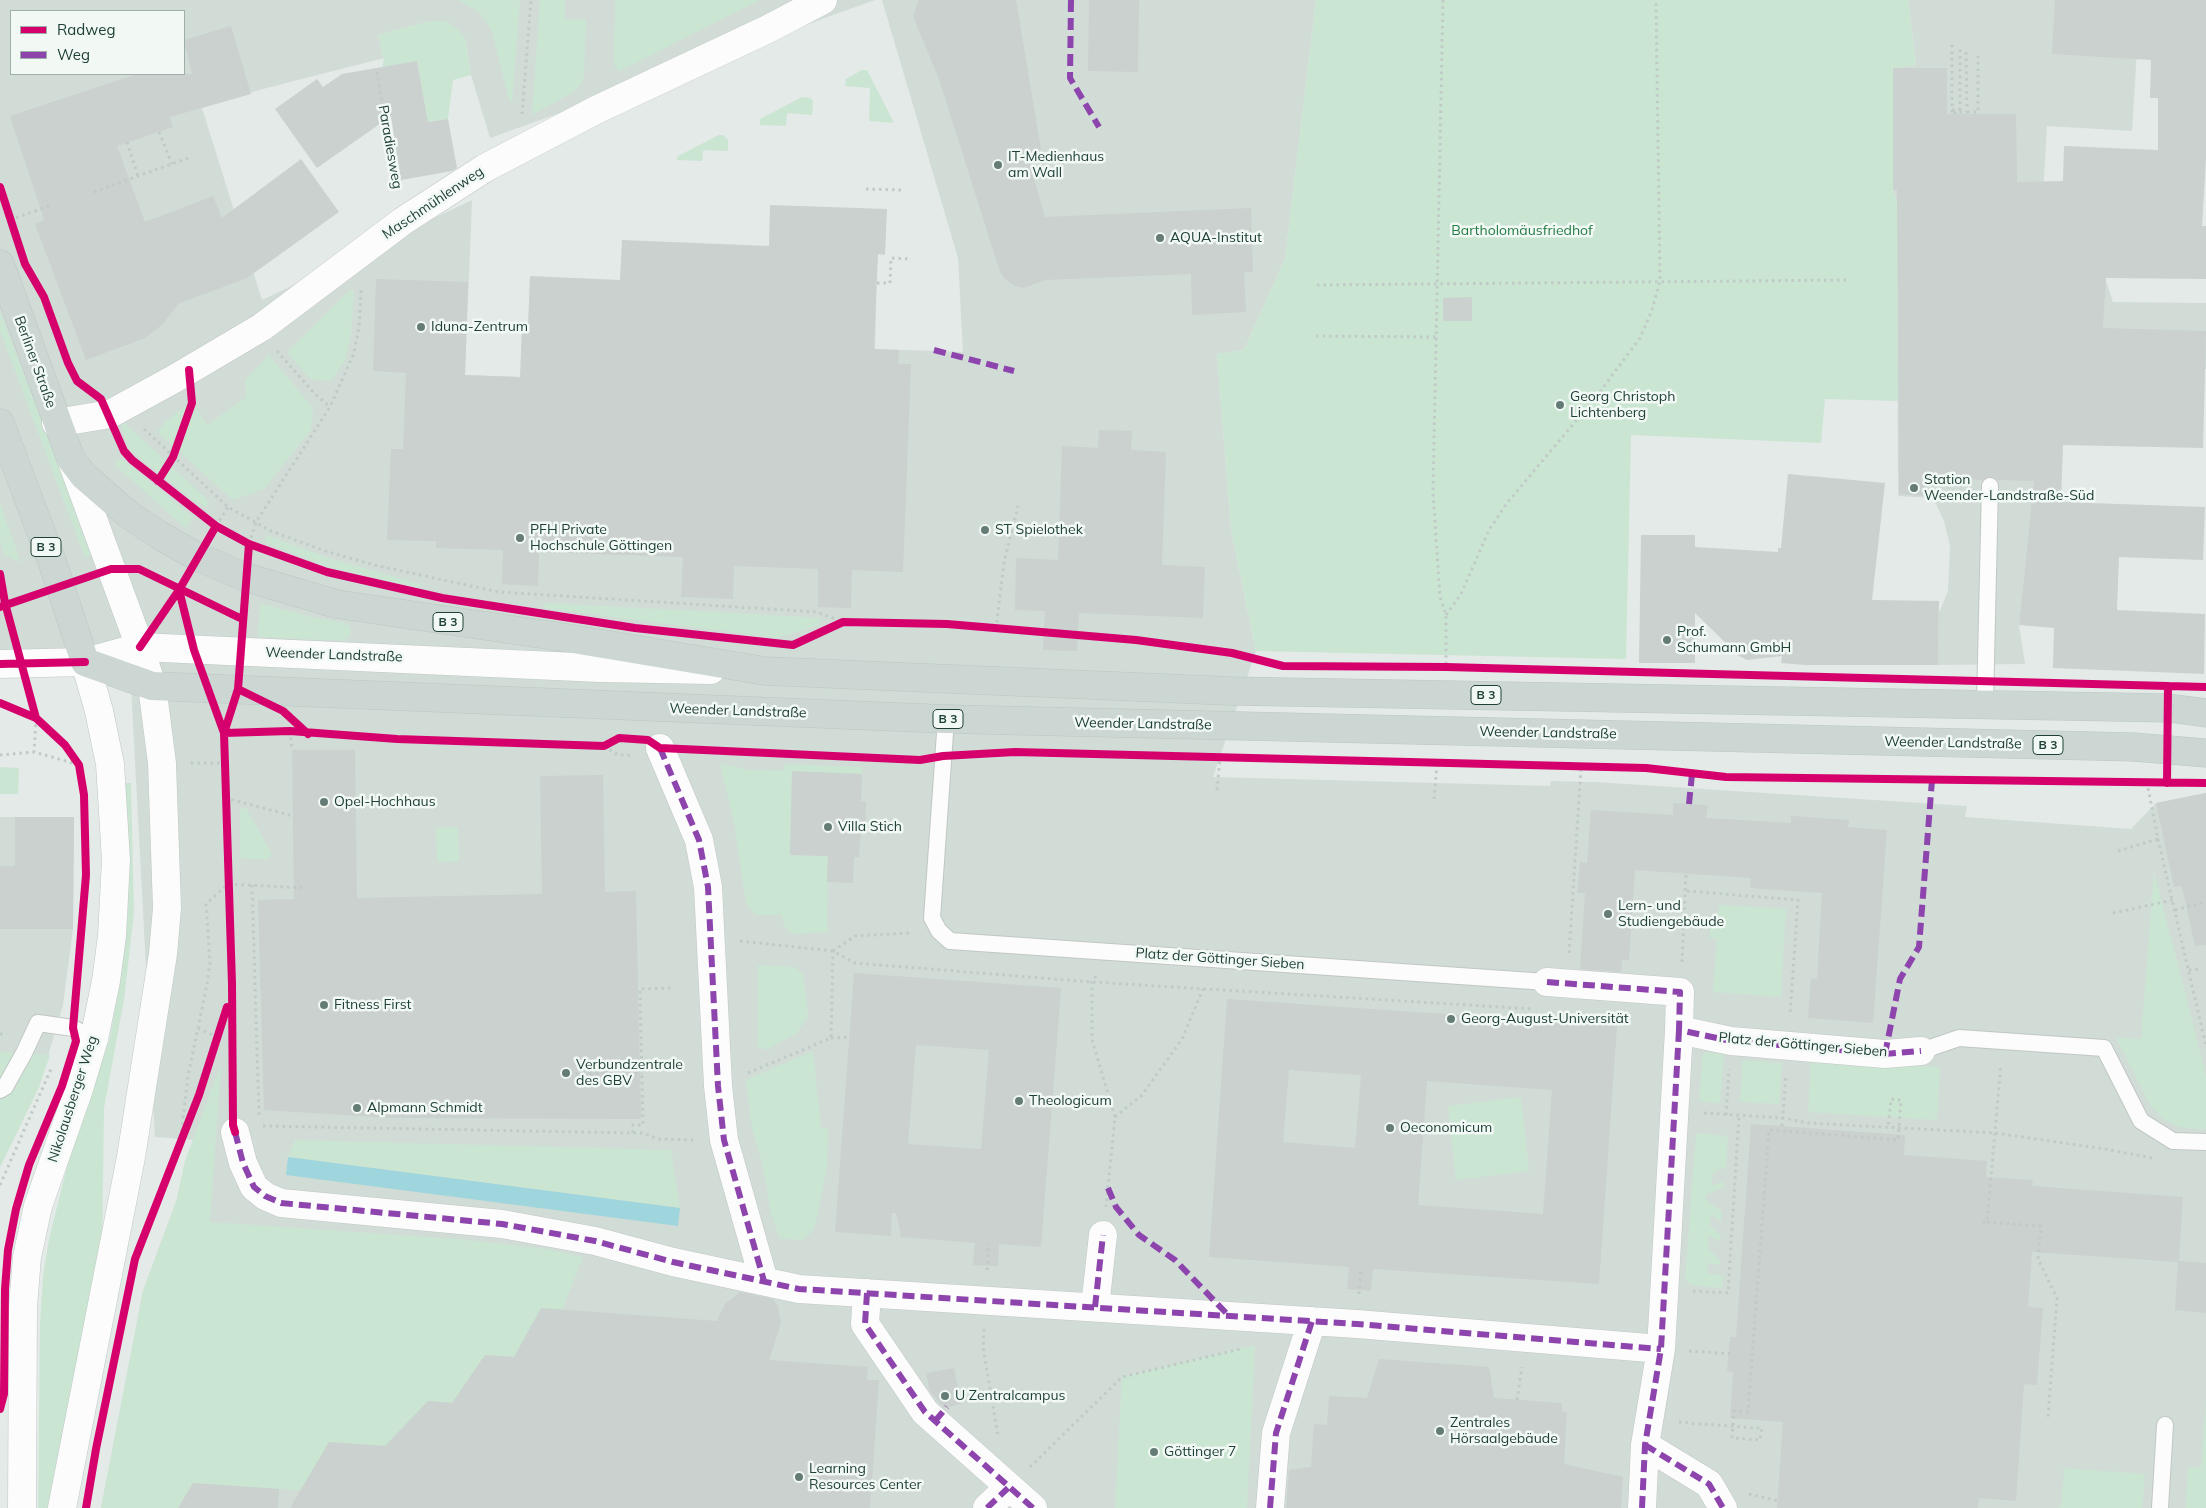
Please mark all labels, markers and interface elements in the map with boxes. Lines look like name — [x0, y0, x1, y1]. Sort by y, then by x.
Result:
legend — [10, 10, 185, 75]
text: Radweg — [57, 20, 115, 39]
text: Weg — [57, 45, 90, 64]
street label: Paradiesweg — [374, 104, 406, 190]
place label: IT-Medienhaus am Wall — [1008, 149, 1104, 182]
marker: IT-Medienhaus am Wall — [992, 159, 1004, 171]
street label: Maschmühlenweg — [379, 163, 487, 243]
park label: Bartholomäusfriedhof — [1451, 223, 1593, 239]
place label: AQUA-Institut — [1170, 230, 1262, 246]
marker: AQUA-Institut — [1154, 232, 1166, 244]
street label: Berliner Straße — [11, 314, 59, 410]
place label: Iduna-Zentrum — [431, 319, 528, 335]
marker: Iduna-Zentrum — [415, 321, 427, 333]
place label: Georg Christoph Lichtenberg — [1570, 389, 1675, 422]
marker: Georg Christoph Lichtenberg — [1554, 399, 1566, 411]
place label: Station Weender-Landstraße-Süd — [1924, 472, 2094, 504]
marker: Station Weender-Landstraße-Süd — [1908, 482, 1920, 494]
place label: PFH Private Hochschule Göttingen — [530, 522, 672, 554]
place label: ST Spielothek — [995, 522, 1083, 538]
marker: ST Spielothek — [979, 524, 991, 536]
marker: PFH Private Hochschule Göttingen — [514, 532, 526, 544]
road number: B 3 — [31, 538, 61, 556]
road number: B 3 — [433, 612, 463, 632]
place label: Prof. Schumann GmbH — [1677, 624, 1791, 656]
marker: Prof. Schumann GmbH — [1661, 634, 1673, 646]
street label: Weender Landstraße — [265, 644, 403, 666]
road number: B 3 — [1471, 686, 1501, 704]
street label: Weender Landstraße — [669, 700, 807, 722]
road number: B 3 — [933, 710, 963, 729]
street label: Weender Landstraße — [1074, 714, 1212, 734]
street label: Weender Landstraße — [1479, 723, 1617, 743]
street label: Weender Landstraße — [1884, 733, 2022, 753]
road number: B 3 — [2033, 736, 2063, 754]
place label: Opel-Hochhaus — [334, 794, 436, 810]
marker: Opel-Hochhaus — [318, 796, 330, 808]
place label: Villa Stich — [838, 819, 902, 835]
marker: Villa Stich — [822, 821, 834, 833]
place label: Lern- und Studiengebäude — [1618, 898, 1724, 930]
marker: Lern- und Studiengebäude — [1602, 908, 1614, 920]
street label: Platz der Göttinger Sieben — [1135, 945, 1305, 973]
place label: Fitness First — [334, 997, 411, 1013]
marker: Fitness First — [318, 999, 330, 1011]
place label: Georg-August-Universität — [1461, 1011, 1629, 1027]
marker: Georg-August-Universität — [1445, 1013, 1457, 1025]
street label: Platz der Göttinger Sieben — [1718, 1029, 1888, 1061]
street label: Nikolausberger Weg — [45, 1034, 101, 1164]
place label: Verbundzentrale des GBV — [576, 1057, 683, 1090]
marker: Verbundzentrale des GBV — [560, 1067, 572, 1079]
place label: Theologicum — [1029, 1093, 1112, 1109]
marker: Theologicum — [1013, 1095, 1025, 1107]
place label: Alpmann Schmidt — [367, 1100, 483, 1116]
marker: Alpmann Schmidt — [351, 1102, 363, 1114]
place label: Oeconomicum — [1400, 1120, 1492, 1136]
marker: Oeconomicum — [1384, 1122, 1396, 1134]
place label: U Zentralcampus — [955, 1388, 1065, 1404]
marker: U Zentralcampus — [939, 1390, 951, 1402]
place label: Zentrales Hörsaalgebäude — [1450, 1415, 1558, 1448]
marker: Zentrales Hörsaalgebäude — [1434, 1425, 1446, 1437]
place label: Göttinger 7 — [1164, 1444, 1237, 1460]
marker: Göttinger 7 — [1148, 1446, 1160, 1458]
place label: Learning Resources Center — [809, 1461, 922, 1494]
marker: Learning Resources Center — [793, 1471, 805, 1483]

